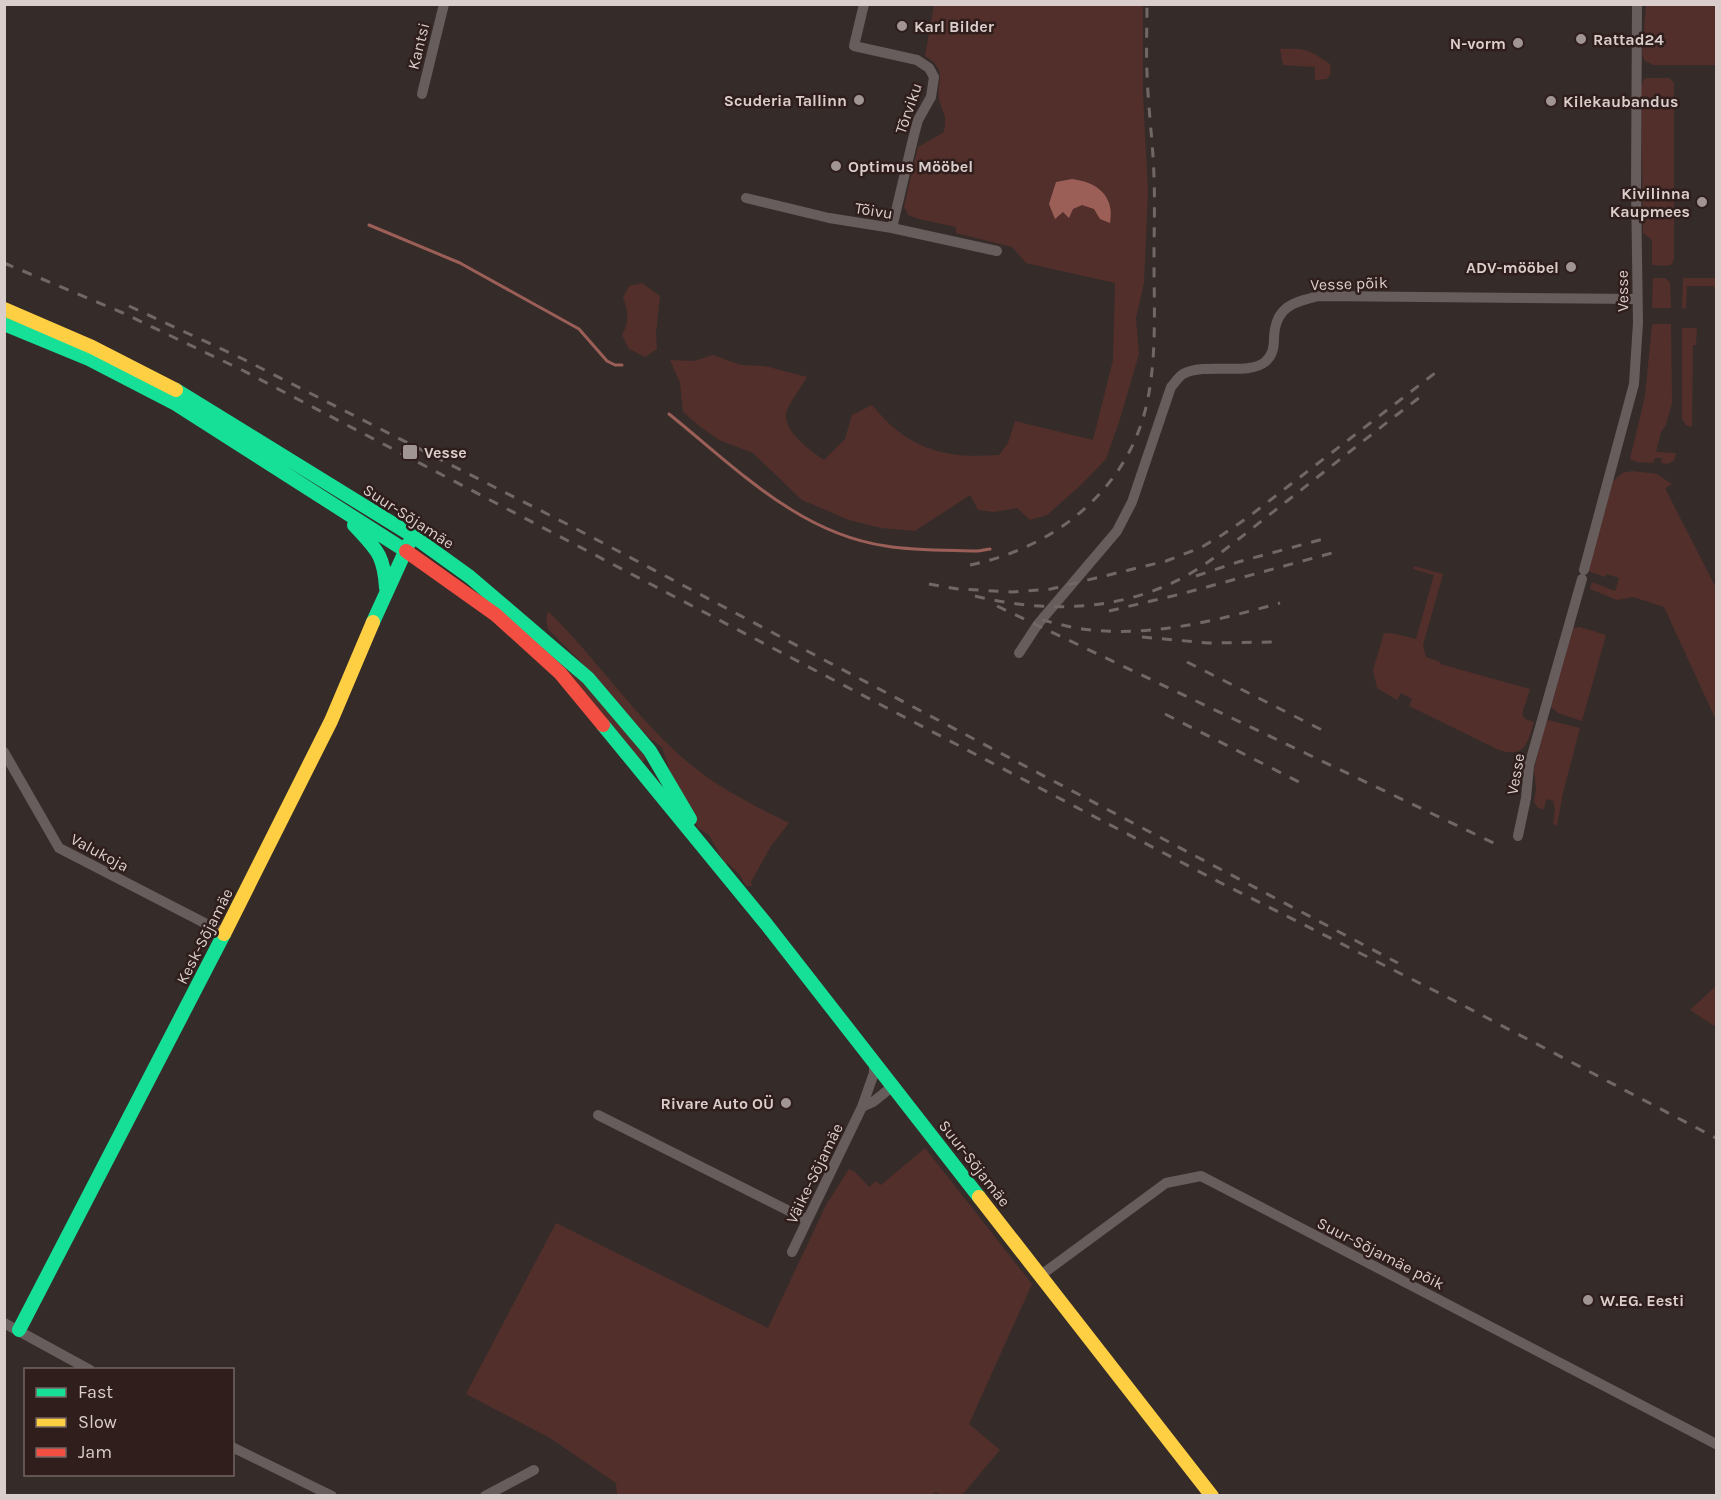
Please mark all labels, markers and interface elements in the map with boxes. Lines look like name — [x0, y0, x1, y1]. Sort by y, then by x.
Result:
place label: Karl Bilder — [914, 17, 995, 36]
marker: Karl Bilder — [895, 19, 909, 33]
street label: Kantsi — [404, 21, 433, 71]
place label: Rattad24 — [1593, 30, 1664, 49]
marker: Rattad24 — [1574, 32, 1588, 46]
place label: N-vorm — [1450, 34, 1506, 53]
marker: N-vorm — [1511, 36, 1525, 50]
street label: Tõrviku — [891, 80, 926, 136]
place label: Scuderia Tallinn — [724, 91, 847, 110]
place label: Kilekaubandus — [1563, 92, 1678, 111]
marker: Scuderia Tallinn — [852, 93, 866, 107]
marker: Kilekaubandus — [1544, 94, 1558, 108]
place label: Optimus Mööbel — [848, 157, 973, 176]
marker: Optimus Mööbel — [829, 159, 843, 173]
place label: Kivilinna Kaupmees — [1610, 184, 1690, 221]
marker: Kivilinna Kaupmees — [1695, 195, 1709, 209]
street label: Tõivu — [854, 198, 894, 223]
place label: ADV-mööbel — [1466, 258, 1559, 277]
marker: ADV-mööbel — [1564, 260, 1578, 274]
street label: Vesse — [1613, 270, 1632, 312]
street label: Vesse põik — [1310, 273, 1388, 294]
marker: Vesse — [401, 443, 419, 461]
place label: Vesse — [424, 443, 467, 462]
street label: Suur-Sõjamäe — [360, 480, 458, 553]
street label: Vesse — [1503, 752, 1528, 796]
street label: Valukoja — [67, 829, 132, 876]
street label: Kesk-Sõjamäe — [172, 885, 237, 987]
place label: Rivare Auto OÜ — [661, 1094, 774, 1113]
marker: Rivare Auto OÜ — [779, 1096, 793, 1110]
street label: Suur-Sõjamäe — [935, 1116, 1014, 1210]
street label: Väike-Sõjamäe — [782, 1120, 847, 1226]
street label: Suur-Sõjamäe põik — [1314, 1213, 1448, 1294]
place label: W.EG. Eesti — [1600, 1291, 1684, 1310]
marker: W.EG. Eesti — [1581, 1293, 1595, 1307]
legend — [24, 1368, 234, 1476]
text: Fast — [78, 1381, 113, 1403]
text: Slow — [78, 1411, 117, 1433]
text: Jam — [78, 1441, 112, 1463]

